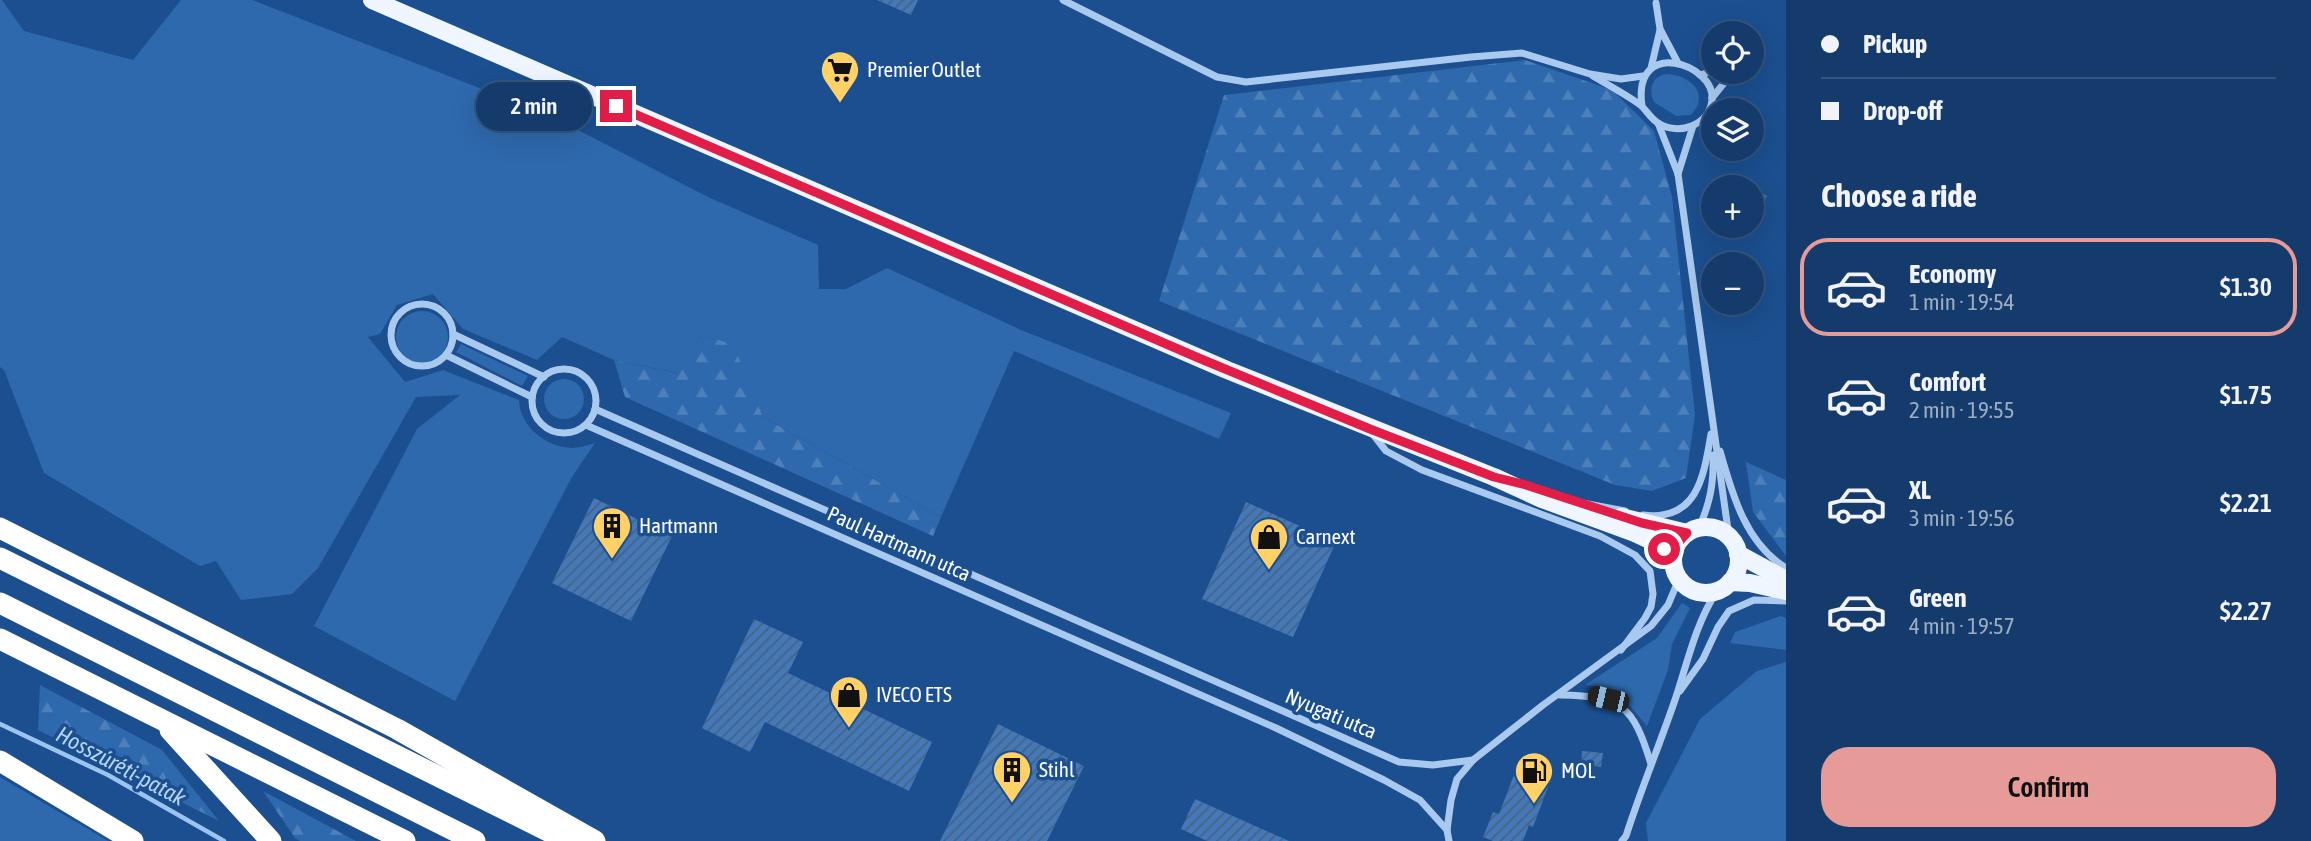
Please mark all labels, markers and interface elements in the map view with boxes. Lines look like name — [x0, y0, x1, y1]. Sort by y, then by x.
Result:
map controls — [1701, 21, 1764, 315]
button: locate — [1701, 21, 1764, 84]
text: Pickup — [1863, 29, 1927, 59]
supermarket icon: Premier Outlet — [819, 49, 861, 104]
place label: Premier Outlet — [867, 57, 981, 81]
callout: 2 min — [476, 82, 592, 130]
route end — [600, 90, 632, 122]
text: 2 min — [511, 93, 557, 119]
text: Drop-off — [1863, 96, 1943, 126]
button: layers — [1701, 98, 1764, 161]
button: + — [1701, 175, 1764, 238]
text: Choose a ride — [1821, 177, 1977, 214]
button: − — [1701, 252, 1764, 315]
icon: car — [1825, 256, 1888, 319]
text: Economy — [1909, 259, 1996, 289]
text: $1.30 — [2220, 272, 2272, 302]
text: 1 min · 19:54 — [1909, 289, 2015, 315]
icon: car — [1825, 364, 1888, 427]
text: Comfort — [1909, 367, 1986, 397]
text: $1.75 — [2220, 380, 2272, 410]
text: 2 min · 19:55 — [1909, 397, 2015, 423]
icon: car — [1825, 472, 1888, 535]
text: XL — [1909, 475, 1931, 505]
text: $2.21 — [2220, 488, 2272, 518]
street label: Paul Hartmann utca — [824, 501, 975, 585]
building icon: Hartmann — [591, 505, 633, 560]
text: 3 min · 19:56 — [1909, 505, 2015, 531]
place label: Hartmann — [639, 513, 718, 537]
shop icon: Carnext — [1248, 516, 1290, 571]
place label: Carnext — [1296, 524, 1355, 548]
route start — [1648, 533, 1680, 565]
icon: car — [1825, 580, 1888, 643]
text: Green — [1909, 583, 1967, 613]
text: $2.27 — [2220, 596, 2272, 626]
text: 4 min · 19:57 — [1909, 613, 2015, 639]
shop icon: IVECO ETS — [828, 674, 870, 729]
place label: IVECO ETS — [876, 682, 952, 706]
street label: Nyugati utca — [1282, 683, 1381, 743]
car — [1586, 684, 1631, 714]
water label: Hosszúréti-patak — [52, 721, 191, 811]
button: Confirm — [1821, 747, 2276, 827]
building icon: Stihl — [991, 749, 1033, 804]
fuel station icon: MOL — [1513, 750, 1555, 805]
place label: Stihl — [1039, 757, 1075, 781]
place label: MOL — [1561, 758, 1595, 782]

